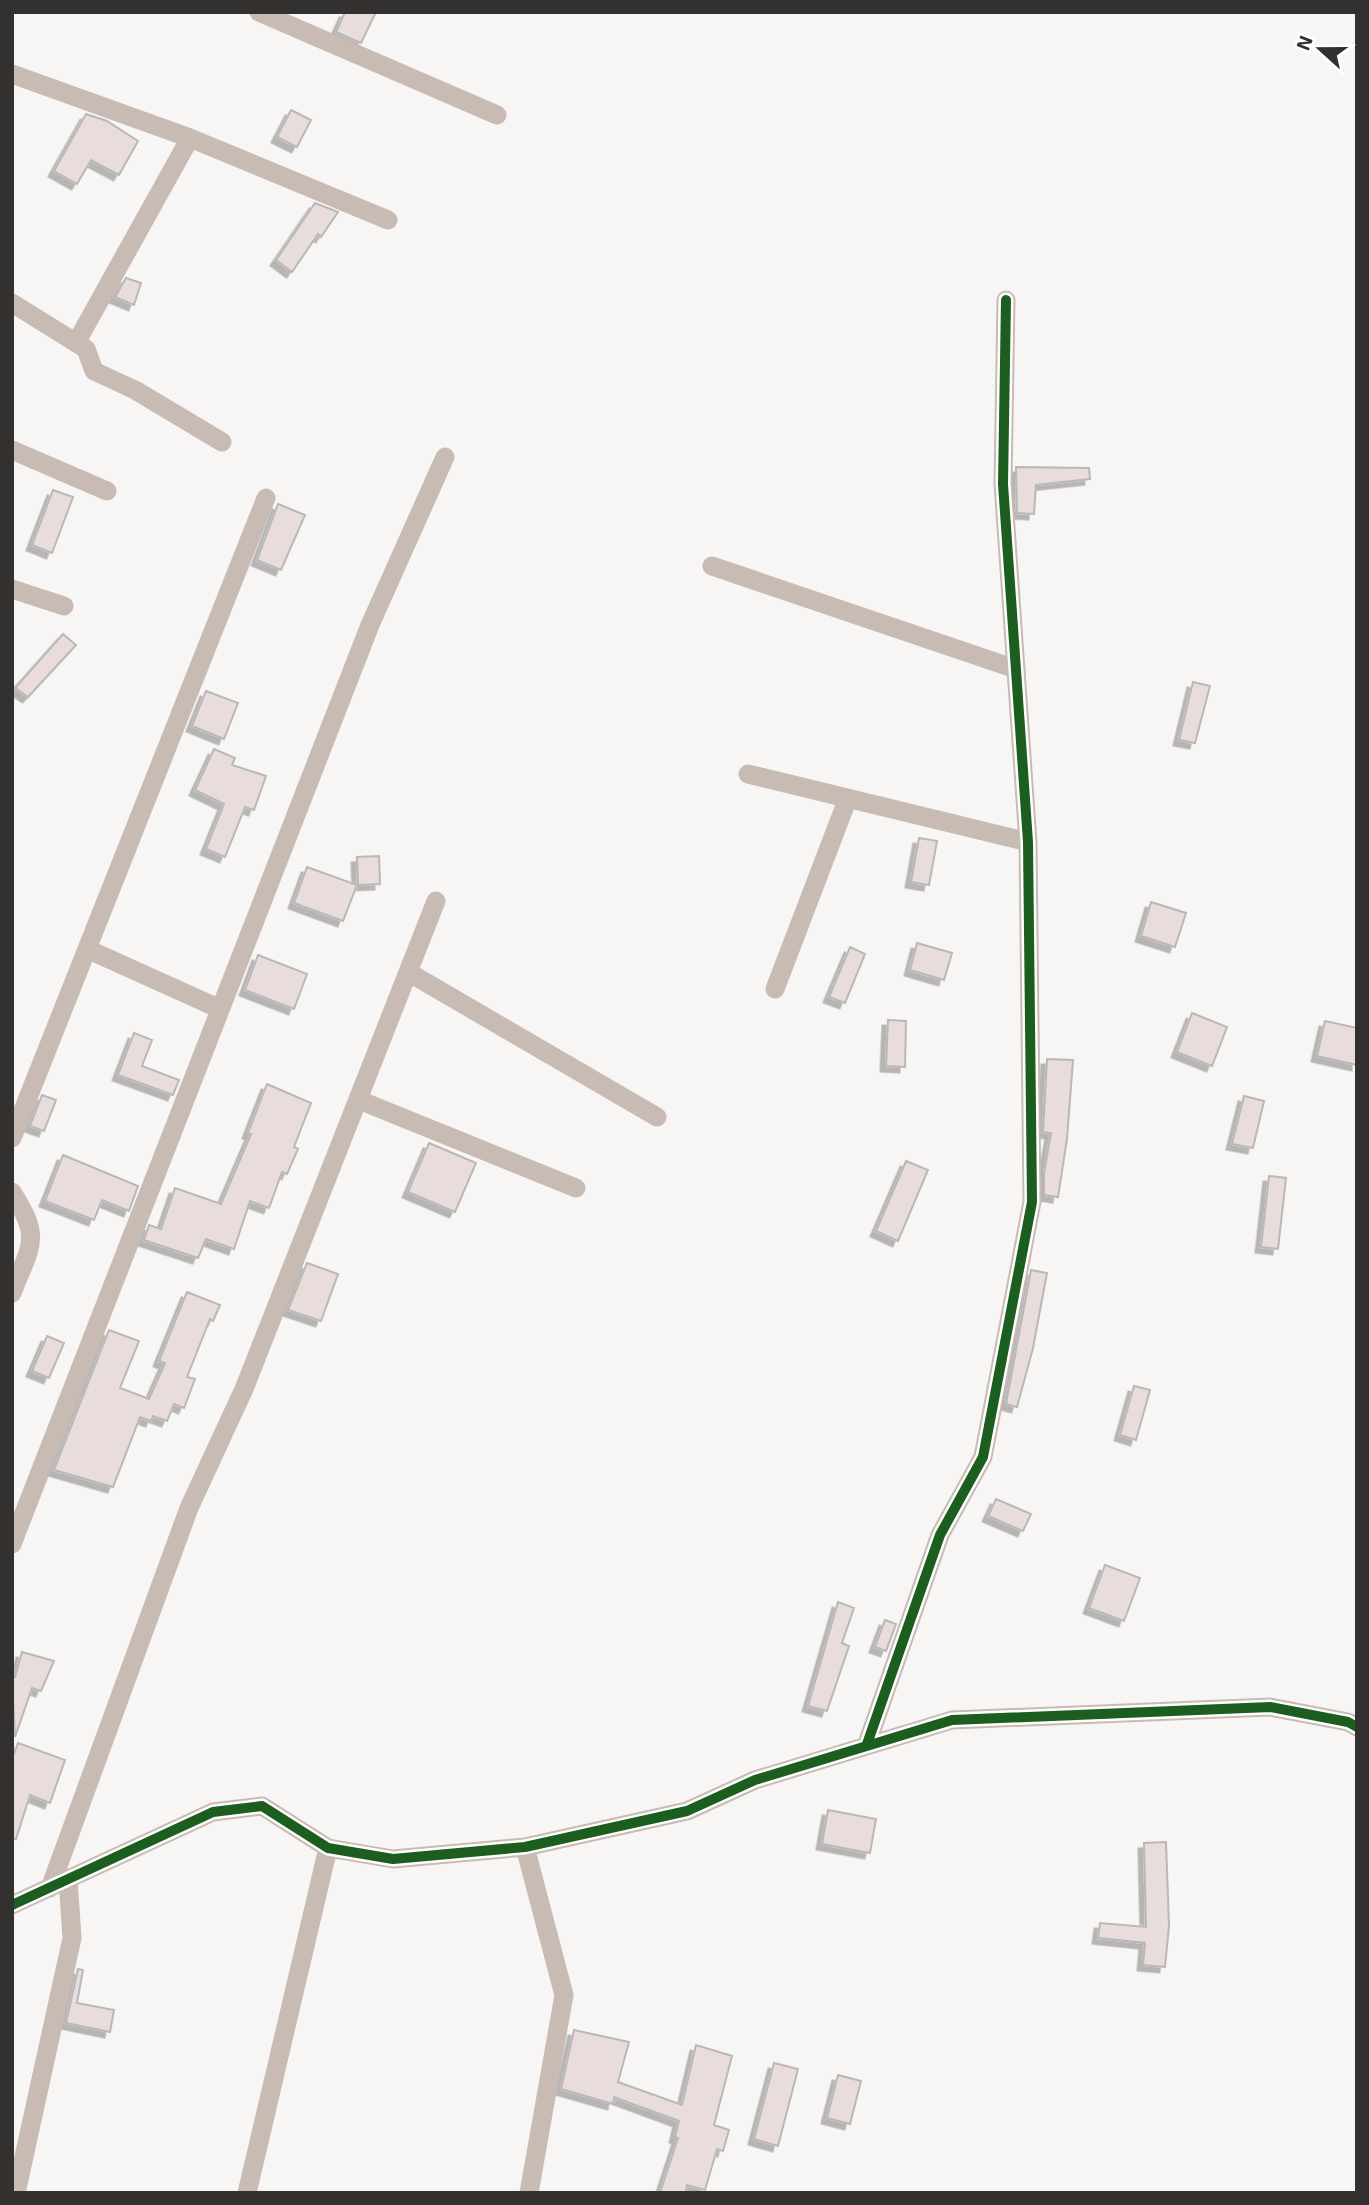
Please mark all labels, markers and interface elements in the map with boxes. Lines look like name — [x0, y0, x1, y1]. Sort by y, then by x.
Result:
north arrow — [1285, 14, 1355, 84]
text: N — [1290, 32, 1317, 53]

